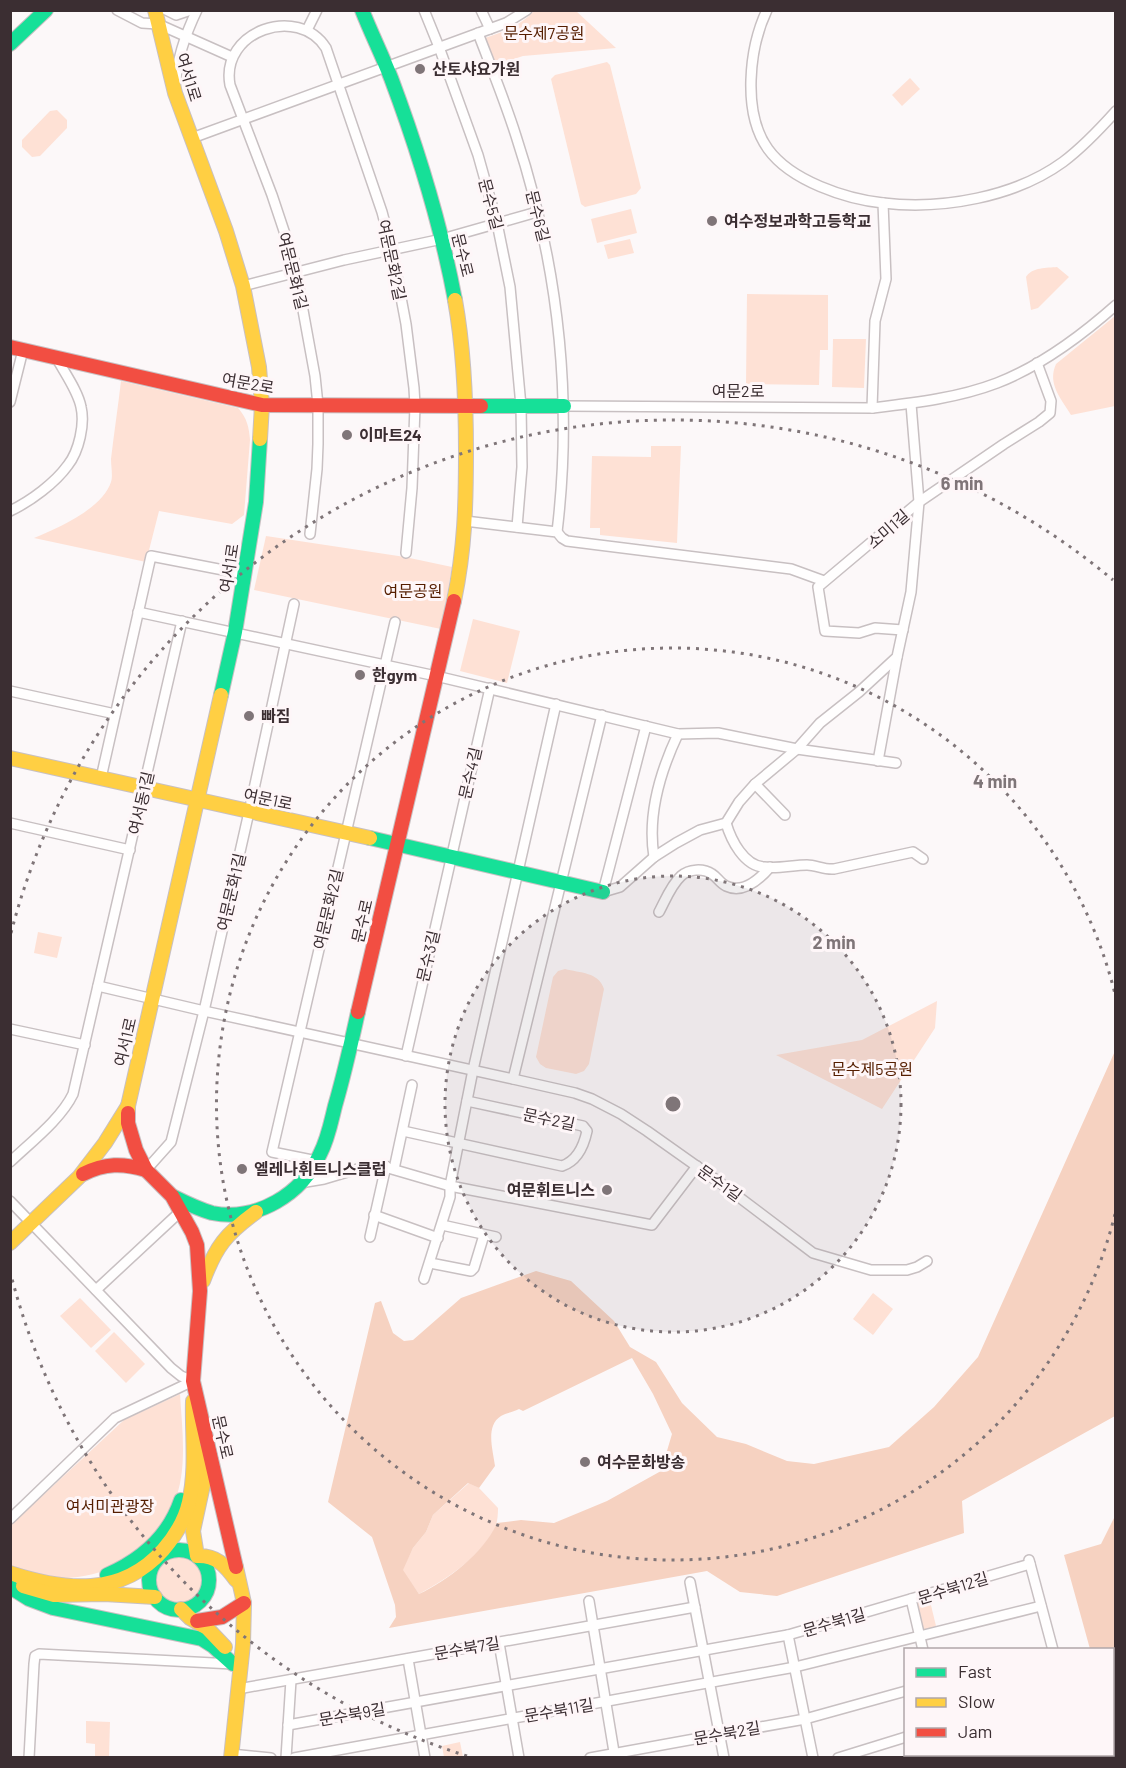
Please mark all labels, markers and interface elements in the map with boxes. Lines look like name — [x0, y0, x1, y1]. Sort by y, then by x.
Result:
park label: 문수제7공원 — [503, 23, 585, 42]
street label: 여서1로 — [173, 50, 206, 104]
place label: 산토샤요가원 — [432, 59, 520, 78]
marker: 산토샤요가원 — [413, 62, 427, 76]
street label: 문수5길 — [476, 176, 507, 232]
street label: 문수6길 — [523, 188, 554, 244]
place label: 여수정보과학고등학교 — [724, 211, 871, 230]
marker: 여수정보과학고등학교 — [705, 214, 719, 228]
street label: 여문문화2길 — [375, 218, 410, 302]
street label: 여문문화1길 — [275, 230, 312, 312]
street label: 문수로 — [449, 231, 478, 279]
street label: 여문2로 — [220, 369, 276, 396]
street label: 여문2로 — [712, 381, 765, 400]
place label: 이마트24 — [359, 425, 422, 444]
marker: 이마트24 — [340, 428, 354, 442]
text: 6 min — [941, 472, 983, 494]
street label: 소미1길 — [863, 505, 913, 552]
street label: 여서1로 — [215, 542, 242, 594]
park label: 여문공원 — [384, 581, 442, 600]
place label: 한gym — [372, 665, 417, 684]
marker: 한gym — [353, 668, 367, 682]
place label: 빠짐 — [261, 706, 290, 725]
marker: 빠짐 — [242, 709, 256, 723]
street label: 문수4길 — [454, 745, 485, 801]
street label: 여서동1길 — [124, 769, 157, 836]
text: 4 min — [973, 770, 1017, 792]
street label: 여문1로 — [242, 784, 295, 813]
street label: 여문문화1길 — [212, 851, 249, 933]
street label: 여문문화2길 — [309, 867, 346, 951]
street label: 문수로 — [347, 897, 376, 945]
street label: 문수3길 — [412, 928, 443, 984]
text: 2 min — [812, 931, 856, 953]
street label: 여서1로 — [110, 1015, 139, 1068]
park label: 문수제5공원 — [831, 1059, 913, 1078]
centre of rings — [663, 1094, 683, 1114]
street label: 문수2길 — [521, 1104, 577, 1133]
place label: 엘레나휘트니스클럽 — [254, 1159, 386, 1178]
street label: 문수1길 — [695, 1160, 746, 1205]
marker: 엘레나휘트니스클럽 — [235, 1162, 249, 1176]
place label: 여문휘트니스 — [507, 1180, 595, 1199]
marker: 여문휘트니스 — [600, 1183, 614, 1197]
street label: 문수로 — [209, 1413, 238, 1461]
place label: 여수문화방송 — [597, 1452, 686, 1471]
marker: 여수문화방송 — [578, 1455, 592, 1469]
park label: 여서미관광장 — [66, 1496, 154, 1515]
street label: 문수북12길 — [915, 1568, 991, 1607]
street label: 문수북1길 — [800, 1604, 867, 1640]
street label: 문수북7길 — [433, 1632, 501, 1663]
legend — [904, 1648, 1114, 1756]
text: Fast — [958, 1660, 992, 1682]
text: Slow — [958, 1690, 995, 1712]
street label: 문수북11길 — [523, 1694, 595, 1725]
street label: 문수북9길 — [317, 1698, 387, 1729]
street label: 문수북2길 — [692, 1717, 762, 1748]
text: Jam — [958, 1720, 992, 1742]

